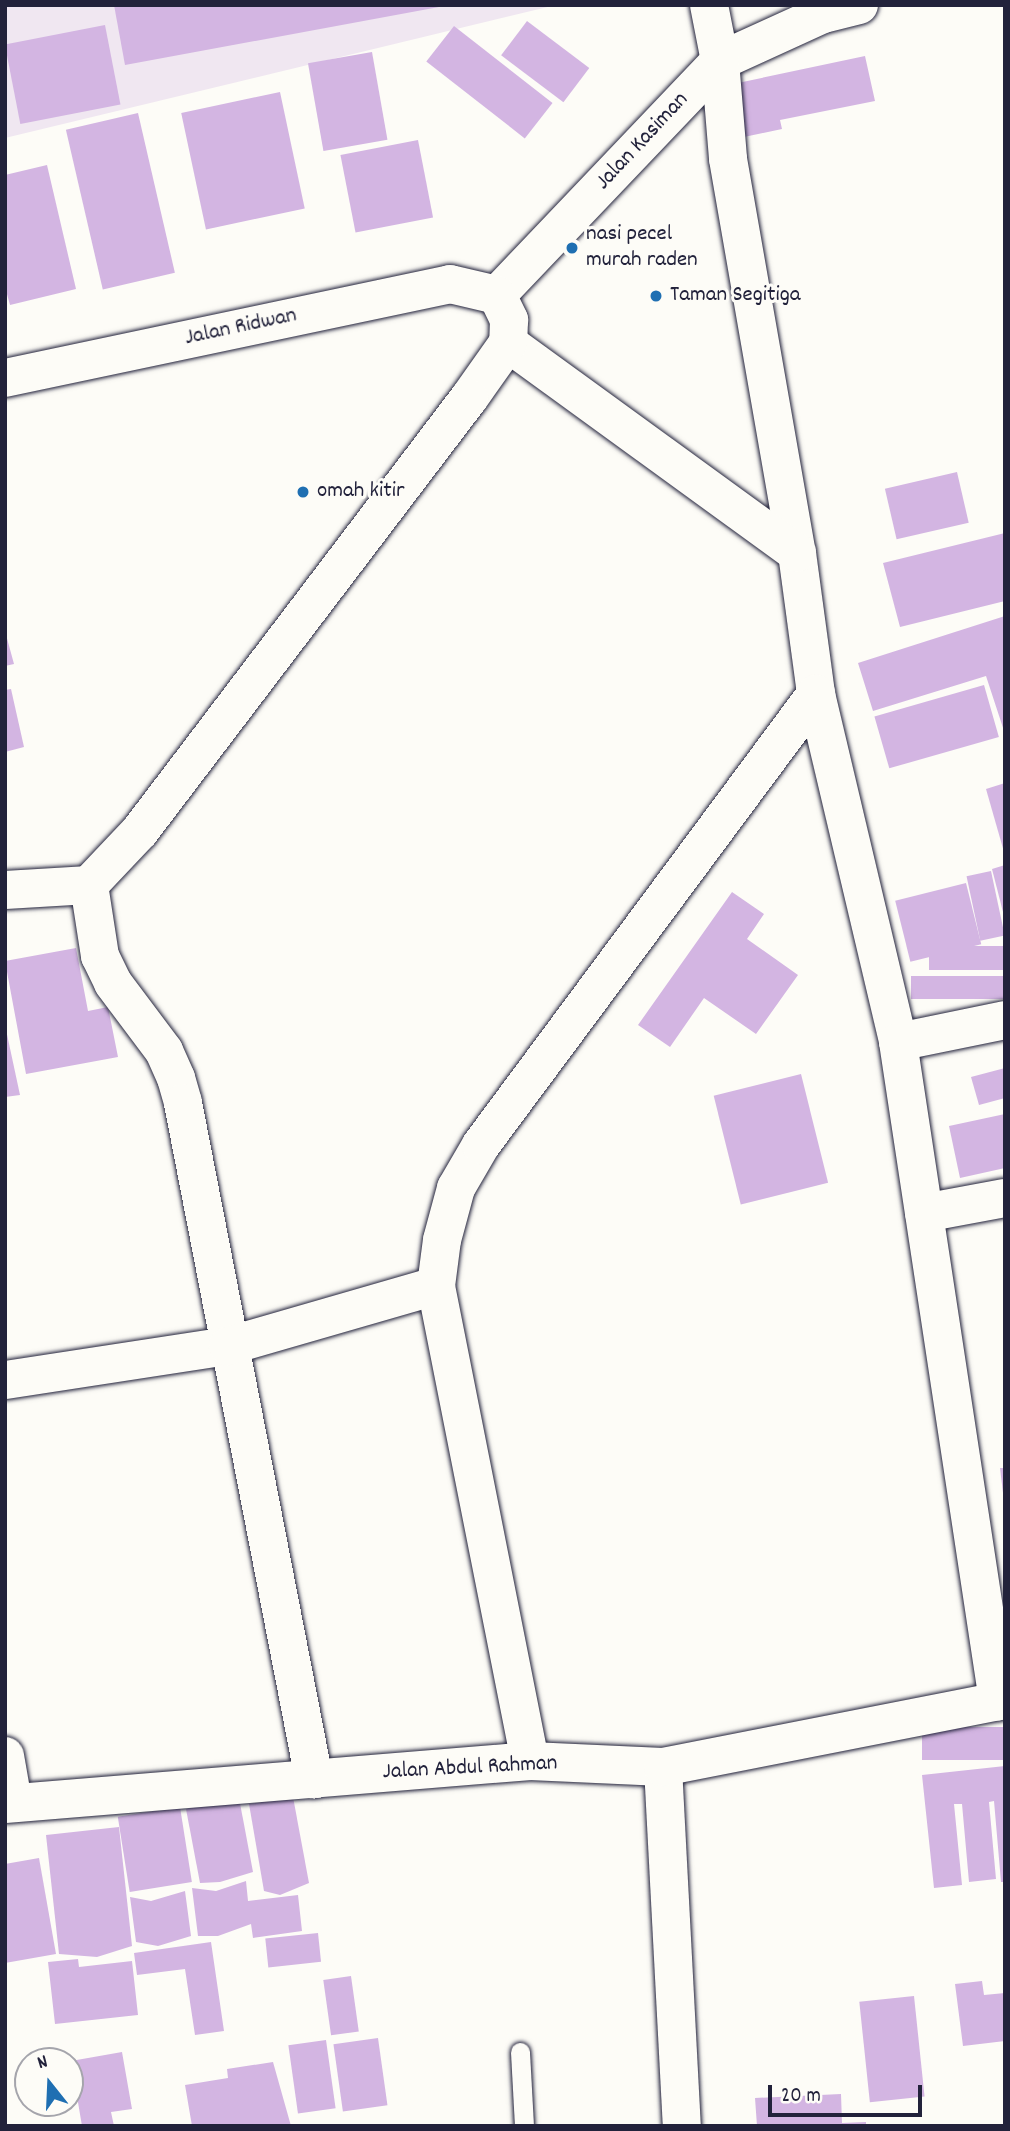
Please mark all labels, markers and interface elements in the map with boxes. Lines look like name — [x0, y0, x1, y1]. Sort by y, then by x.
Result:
street label: Jalan Kasiman — [591, 87, 695, 197]
place label: nasi pecel murah raden — [586, 221, 698, 275]
marker: nasi pecel murah raden — [564, 240, 580, 256]
place label: Taman Segitiga — [670, 282, 801, 310]
marker: Taman Segitiga — [648, 288, 664, 304]
street label: Jalan Ridwan — [183, 303, 299, 353]
place label: omah kitir — [317, 478, 404, 506]
marker: omah kitir — [295, 484, 311, 500]
street label: Jalan Abdul Rahman — [382, 1751, 558, 1787]
north arrow — [14, 2047, 84, 2117]
text: N — [34, 2049, 52, 2078]
scale bar — [772, 2072, 926, 2116]
text: 20 m — [781, 2082, 821, 2112]

